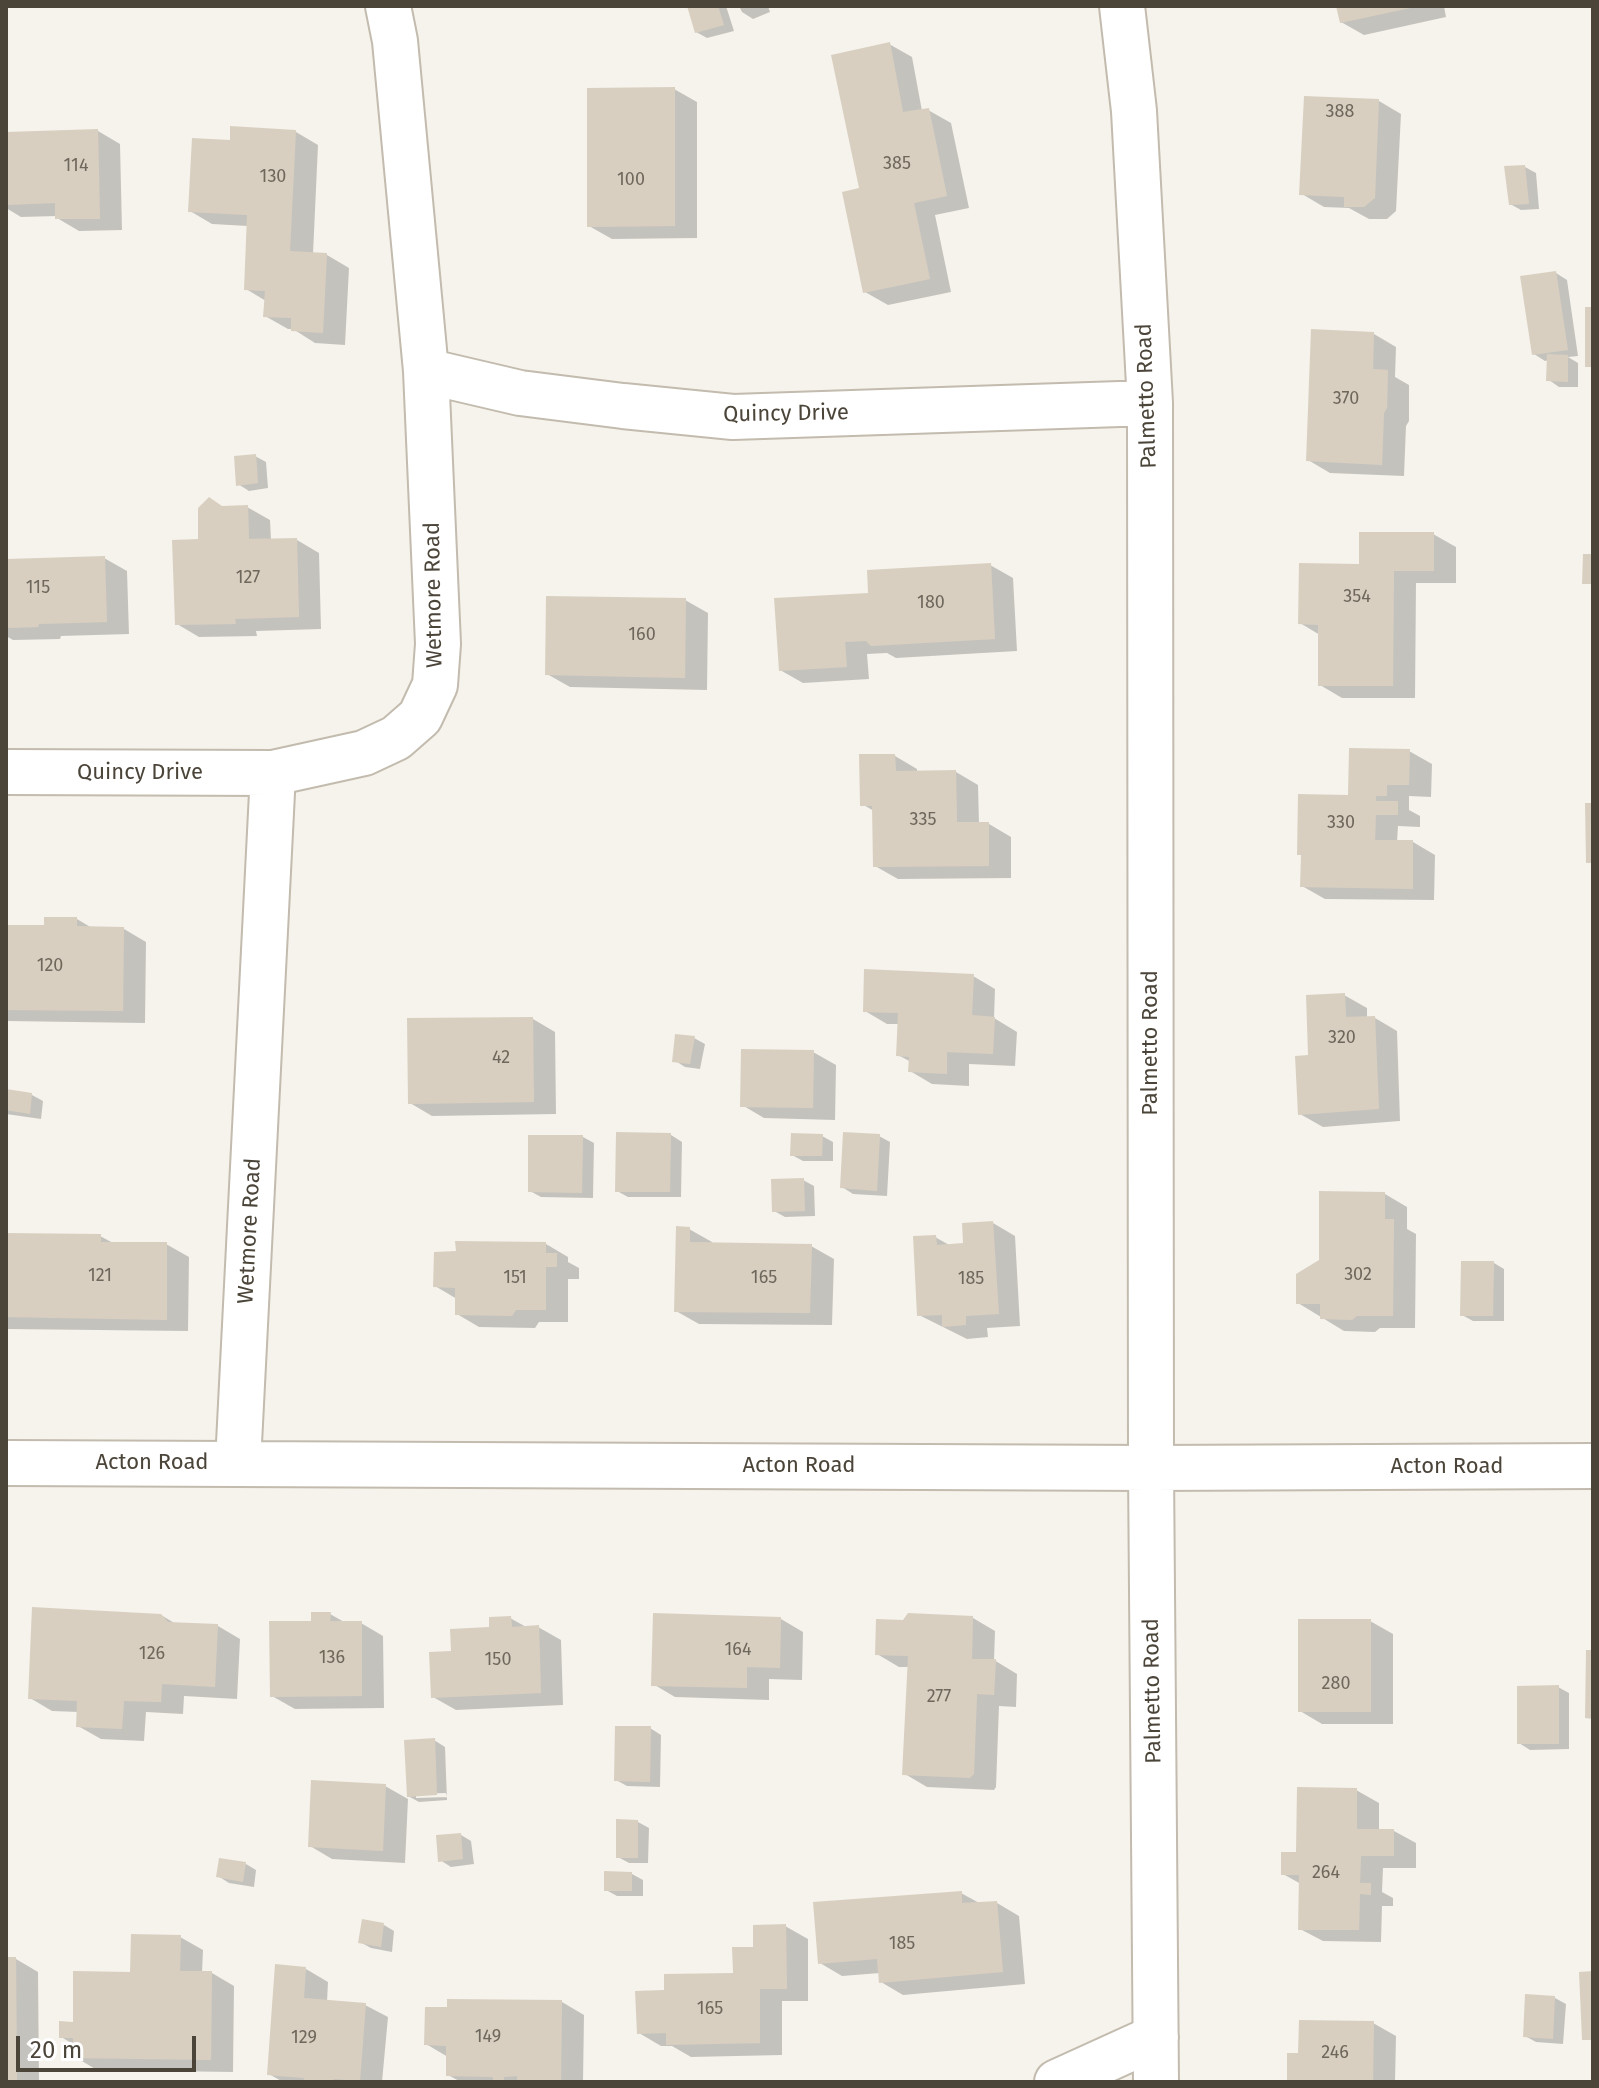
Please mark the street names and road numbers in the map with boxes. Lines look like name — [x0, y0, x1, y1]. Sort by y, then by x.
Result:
street label: Palmetto Road — [1131, 323, 1163, 469]
street label: Quincy Drive — [723, 400, 849, 428]
street label: Wetmore Road — [420, 522, 448, 668]
street label: Quincy Drive — [77, 760, 203, 786]
street label: Palmetto Road — [1138, 970, 1164, 1116]
street label: Wetmore Road — [233, 1157, 267, 1305]
street label: Acton Road — [95, 1450, 209, 1476]
street label: Acton Road — [742, 1453, 856, 1479]
street label: Acton Road — [1390, 1454, 1504, 1480]
street label: Palmetto Road — [1139, 1618, 1167, 1764]

